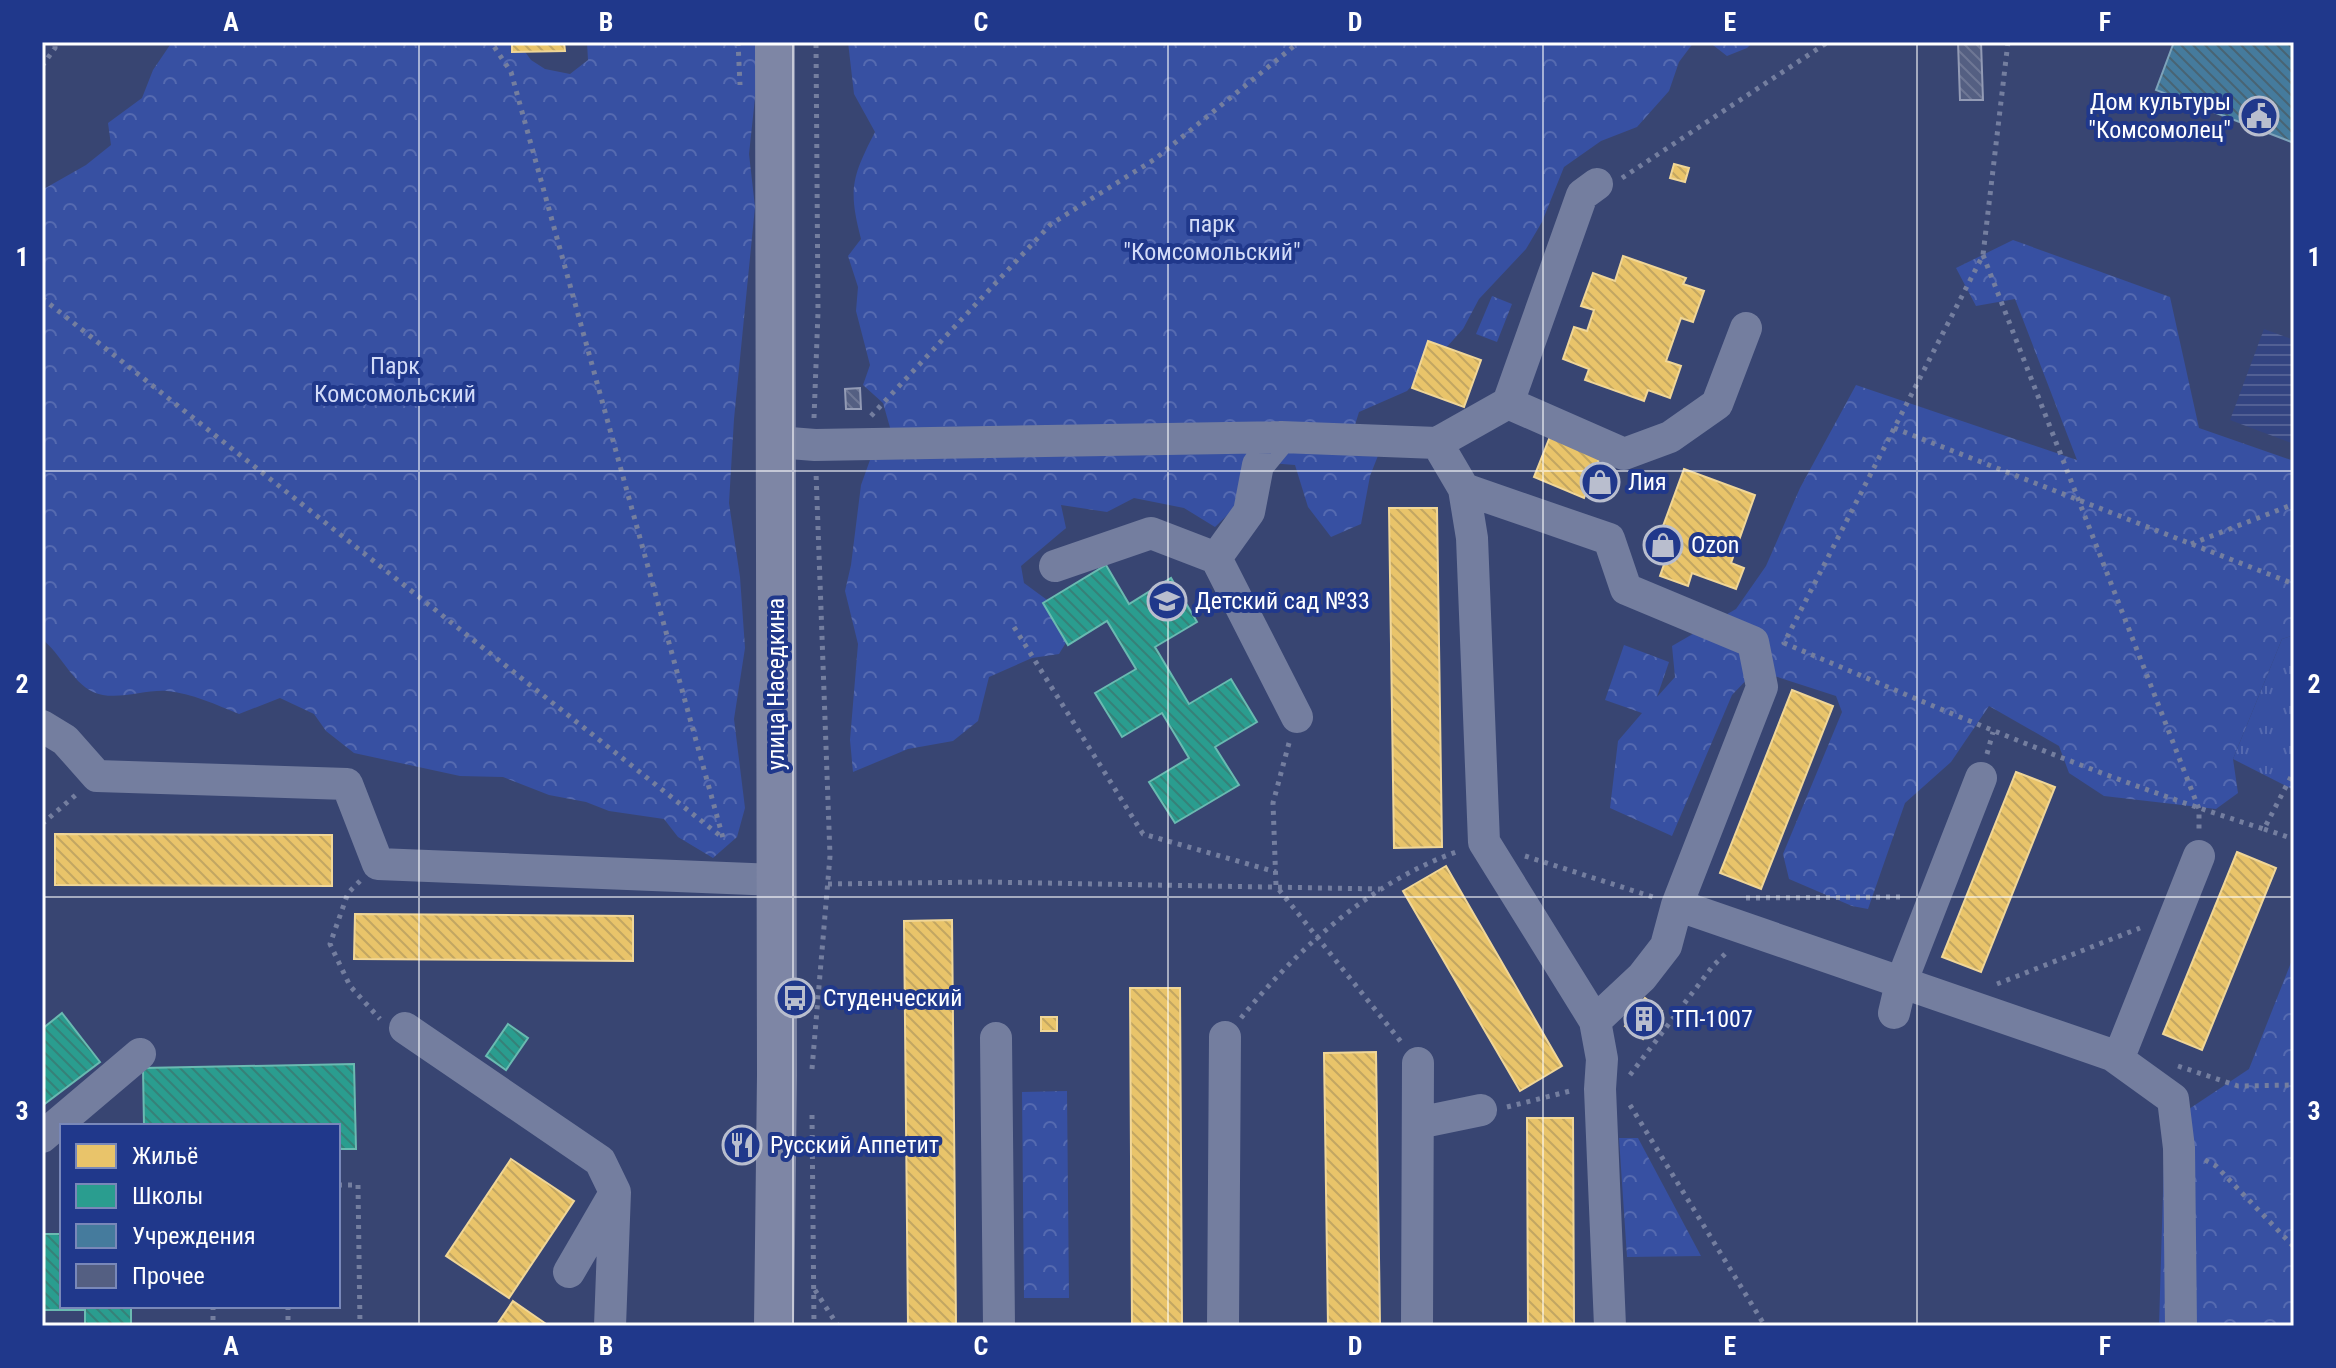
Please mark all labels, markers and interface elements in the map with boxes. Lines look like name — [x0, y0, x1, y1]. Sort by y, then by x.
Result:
text: A — [223, 7, 239, 37]
text: B — [599, 7, 613, 37]
text: C — [974, 7, 989, 37]
text: D — [1348, 7, 1362, 37]
text: E — [1724, 7, 1737, 37]
text: F — [2099, 7, 2111, 37]
place label: Дом культуры "Комсомолец" — [2088, 88, 2231, 144]
public building icon: Дом культуры "Комсомолец" — [2238, 95, 2280, 137]
park label: парк "Комсомольский" — [1123, 210, 1301, 266]
text: 1 — [15, 242, 29, 272]
text: 1 — [2307, 242, 2321, 272]
park label: Парк Комсомольский — [314, 352, 476, 408]
shop icon: Лия — [1579, 461, 1621, 503]
place label: Лия — [1628, 468, 1667, 496]
shop icon: Ozon — [1642, 524, 1684, 566]
place label: Ozon — [1691, 531, 1739, 559]
school or university icon: Детский сад №33 — [1146, 580, 1188, 622]
place label: Детский сад №33 — [1195, 587, 1370, 615]
street label: улица Наседкина — [762, 598, 790, 770]
text: 2 — [15, 669, 29, 699]
text: 2 — [2307, 669, 2321, 699]
bus stop icon: Студенческий — [774, 977, 816, 1019]
place label: Студенческий — [823, 984, 962, 1012]
building icon: ТП-1007 — [1623, 998, 1665, 1040]
place label: ТП-1007 — [1672, 1005, 1753, 1033]
text: 3 — [15, 1096, 29, 1126]
text: 3 — [2307, 1096, 2321, 1126]
legend — [60, 1124, 340, 1308]
restaurant icon: Русский Аппетит — [721, 1124, 763, 1166]
place label: Русский Аппетит — [770, 1131, 939, 1159]
text: Жильё — [132, 1142, 198, 1170]
text: Школы — [132, 1182, 203, 1210]
text: Учреждения — [132, 1222, 256, 1250]
text: Прочее — [132, 1262, 205, 1290]
text: A — [223, 1331, 239, 1361]
text: B — [599, 1331, 613, 1361]
text: C — [974, 1331, 989, 1361]
text: D — [1348, 1331, 1362, 1361]
text: E — [1724, 1331, 1737, 1361]
text: F — [2099, 1331, 2111, 1361]

